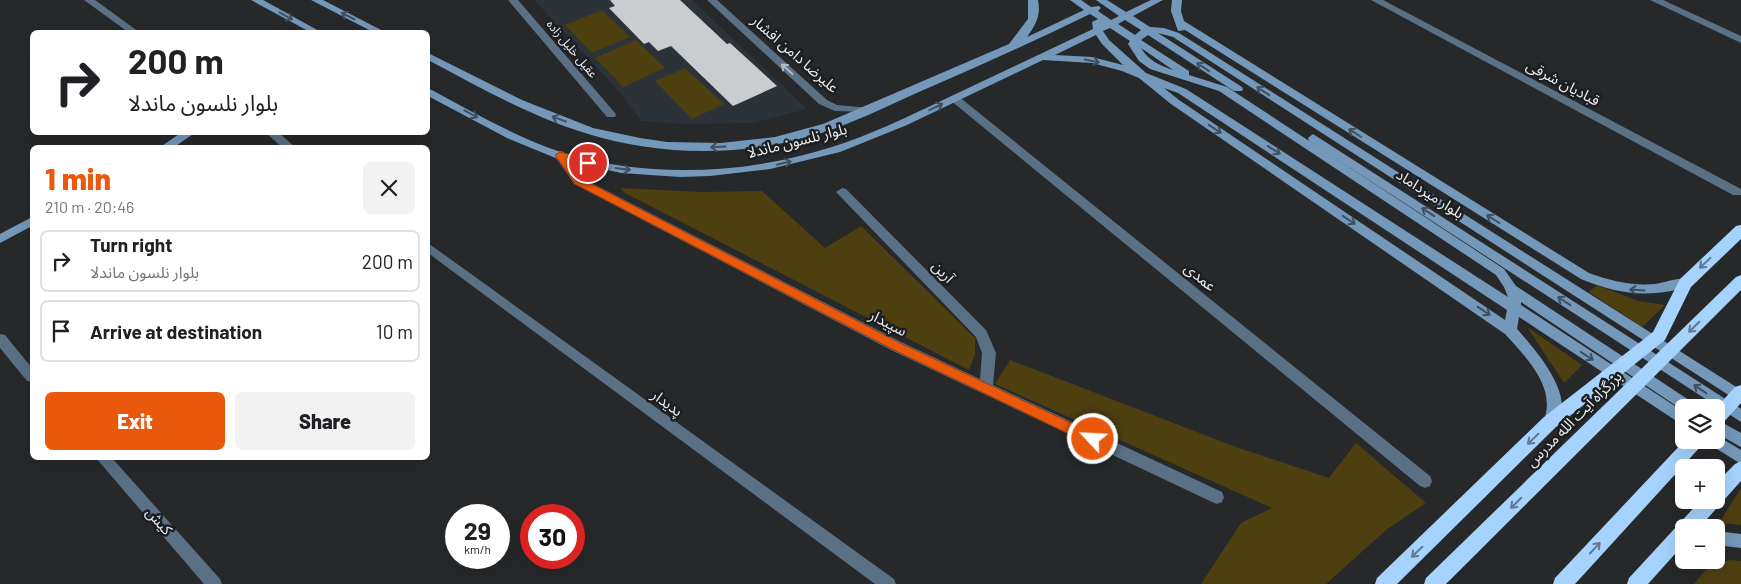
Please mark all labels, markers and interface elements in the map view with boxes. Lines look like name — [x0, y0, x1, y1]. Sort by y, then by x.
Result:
street label: علیرضا دامن افشار — [747, 10, 843, 97]
one-way arrow — [341, 11, 356, 20]
one-way arrow — [278, 12, 293, 21]
street label: عقیل خلیل زاده — [544, 16, 601, 81]
text: 200 m — [128, 39, 224, 81]
icon: right — [45, 50, 110, 115]
street label: قبادیان شرقی — [1523, 55, 1603, 110]
one-way arrow — [1083, 56, 1099, 66]
one-way arrow — [1197, 61, 1211, 71]
one-way arrow — [781, 63, 794, 75]
one-way arrow — [1257, 86, 1271, 96]
text: بلوار نلسون ماندلا — [128, 89, 278, 115]
one-way arrow — [928, 102, 943, 111]
one-way arrow — [463, 109, 478, 119]
one-way arrow — [552, 114, 567, 123]
street label: بلوار نلسون ماندلا — [745, 119, 849, 162]
one-way arrow — [1207, 124, 1221, 134]
one-way arrow — [1349, 127, 1363, 137]
pin — [567, 142, 609, 184]
one-way arrow — [710, 143, 726, 152]
one-way arrow — [1267, 145, 1281, 155]
icon: arrive — [574, 149, 602, 177]
one-way arrow — [776, 157, 792, 167]
text: 1 min — [45, 160, 111, 196]
button: close — [363, 162, 415, 214]
one-way arrow — [614, 165, 630, 175]
street label: بلوار میرداماد — [1393, 165, 1468, 222]
text: 210 m · 20:46 — [45, 197, 134, 216]
one-way arrow — [1421, 207, 1435, 217]
one-way arrow — [1486, 214, 1500, 224]
one-way arrow — [1342, 215, 1356, 225]
text: Turn right — [90, 233, 172, 256]
icon: right — [47, 247, 75, 275]
text: 200 m — [362, 250, 413, 273]
street label: آرین — [928, 256, 959, 287]
street label: عمدی — [1180, 258, 1220, 295]
one-way arrow — [1699, 258, 1712, 269]
text: بلوار نلسون ماندلا — [90, 262, 199, 281]
one-way arrow — [1629, 286, 1645, 295]
one-way arrow — [1557, 296, 1571, 306]
street label: سپیدار — [865, 305, 911, 341]
one-way arrow — [1476, 306, 1490, 316]
icon: arrive — [47, 317, 75, 345]
text: Arrive at destination — [90, 320, 262, 343]
text: 10 m — [376, 320, 413, 343]
one-way arrow — [1688, 321, 1700, 334]
one-way arrow — [1579, 351, 1593, 361]
street label: بزرگراه آیت الله مدرس — [1522, 367, 1626, 471]
street label: پدیدار — [646, 384, 687, 421]
one-way arrow — [1693, 384, 1707, 395]
button: Exit — [45, 392, 225, 450]
button: Share — [235, 392, 415, 450]
map controls — [1675, 399, 1725, 569]
button: layers — [1675, 399, 1725, 449]
position arrow — [1066, 412, 1118, 464]
one-way arrow — [1527, 433, 1539, 445]
button: + — [1675, 459, 1725, 509]
one-way arrow — [1509, 497, 1522, 509]
street label: کیش — [142, 503, 177, 539]
speed limit sign: 30 — [520, 504, 585, 569]
text: 29 — [464, 515, 491, 545]
button: − — [1675, 519, 1725, 569]
text: km/h — [464, 542, 491, 556]
one-way arrow — [1589, 542, 1601, 555]
one-way arrow — [1410, 546, 1423, 558]

